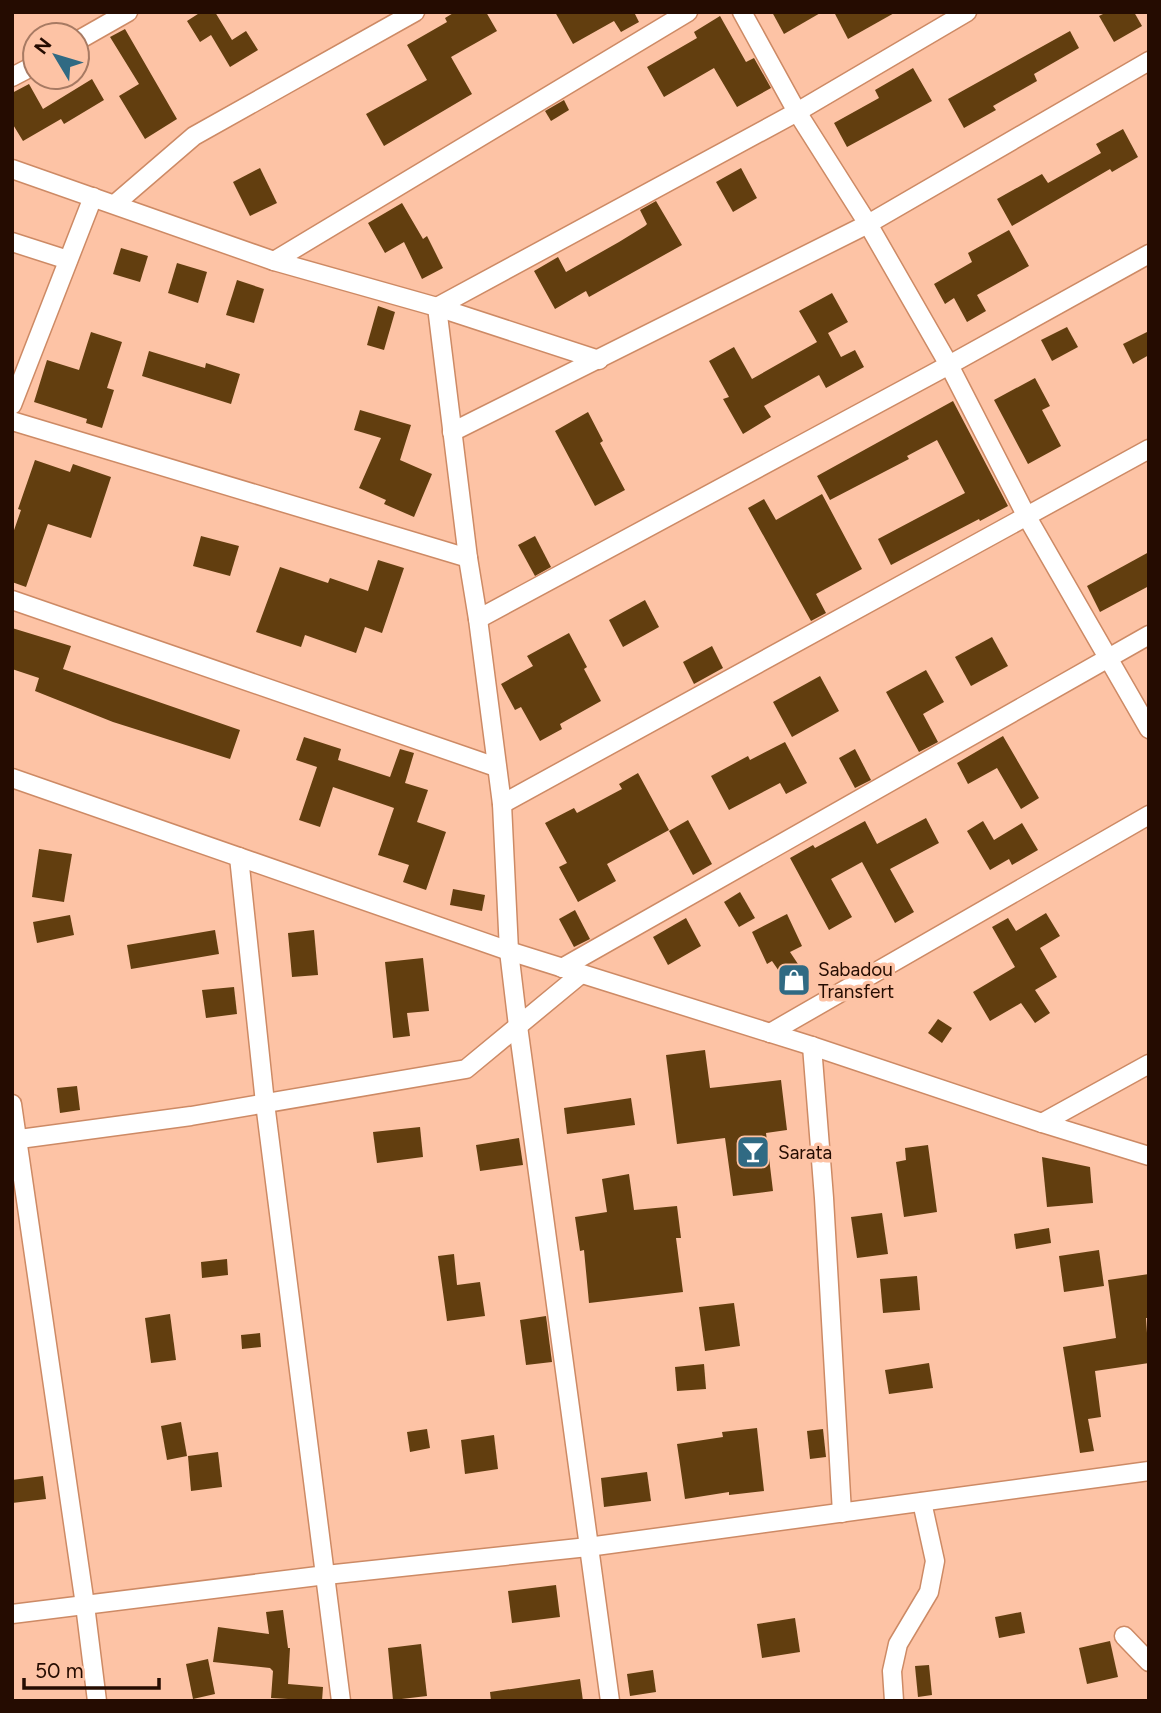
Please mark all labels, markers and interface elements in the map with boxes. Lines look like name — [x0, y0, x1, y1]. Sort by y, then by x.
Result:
north arrow — [21, 21, 91, 91]
text: N — [29, 33, 57, 59]
place label: Sabadou Transfert — [818, 958, 894, 1003]
shop icon: Sabadou Transfert — [775, 961, 813, 999]
bar icon: Sarata — [734, 1133, 772, 1171]
place label: Sarata — [778, 1141, 832, 1164]
scale bar — [24, 1646, 159, 1690]
text: 50 m — [35, 1658, 84, 1683]

